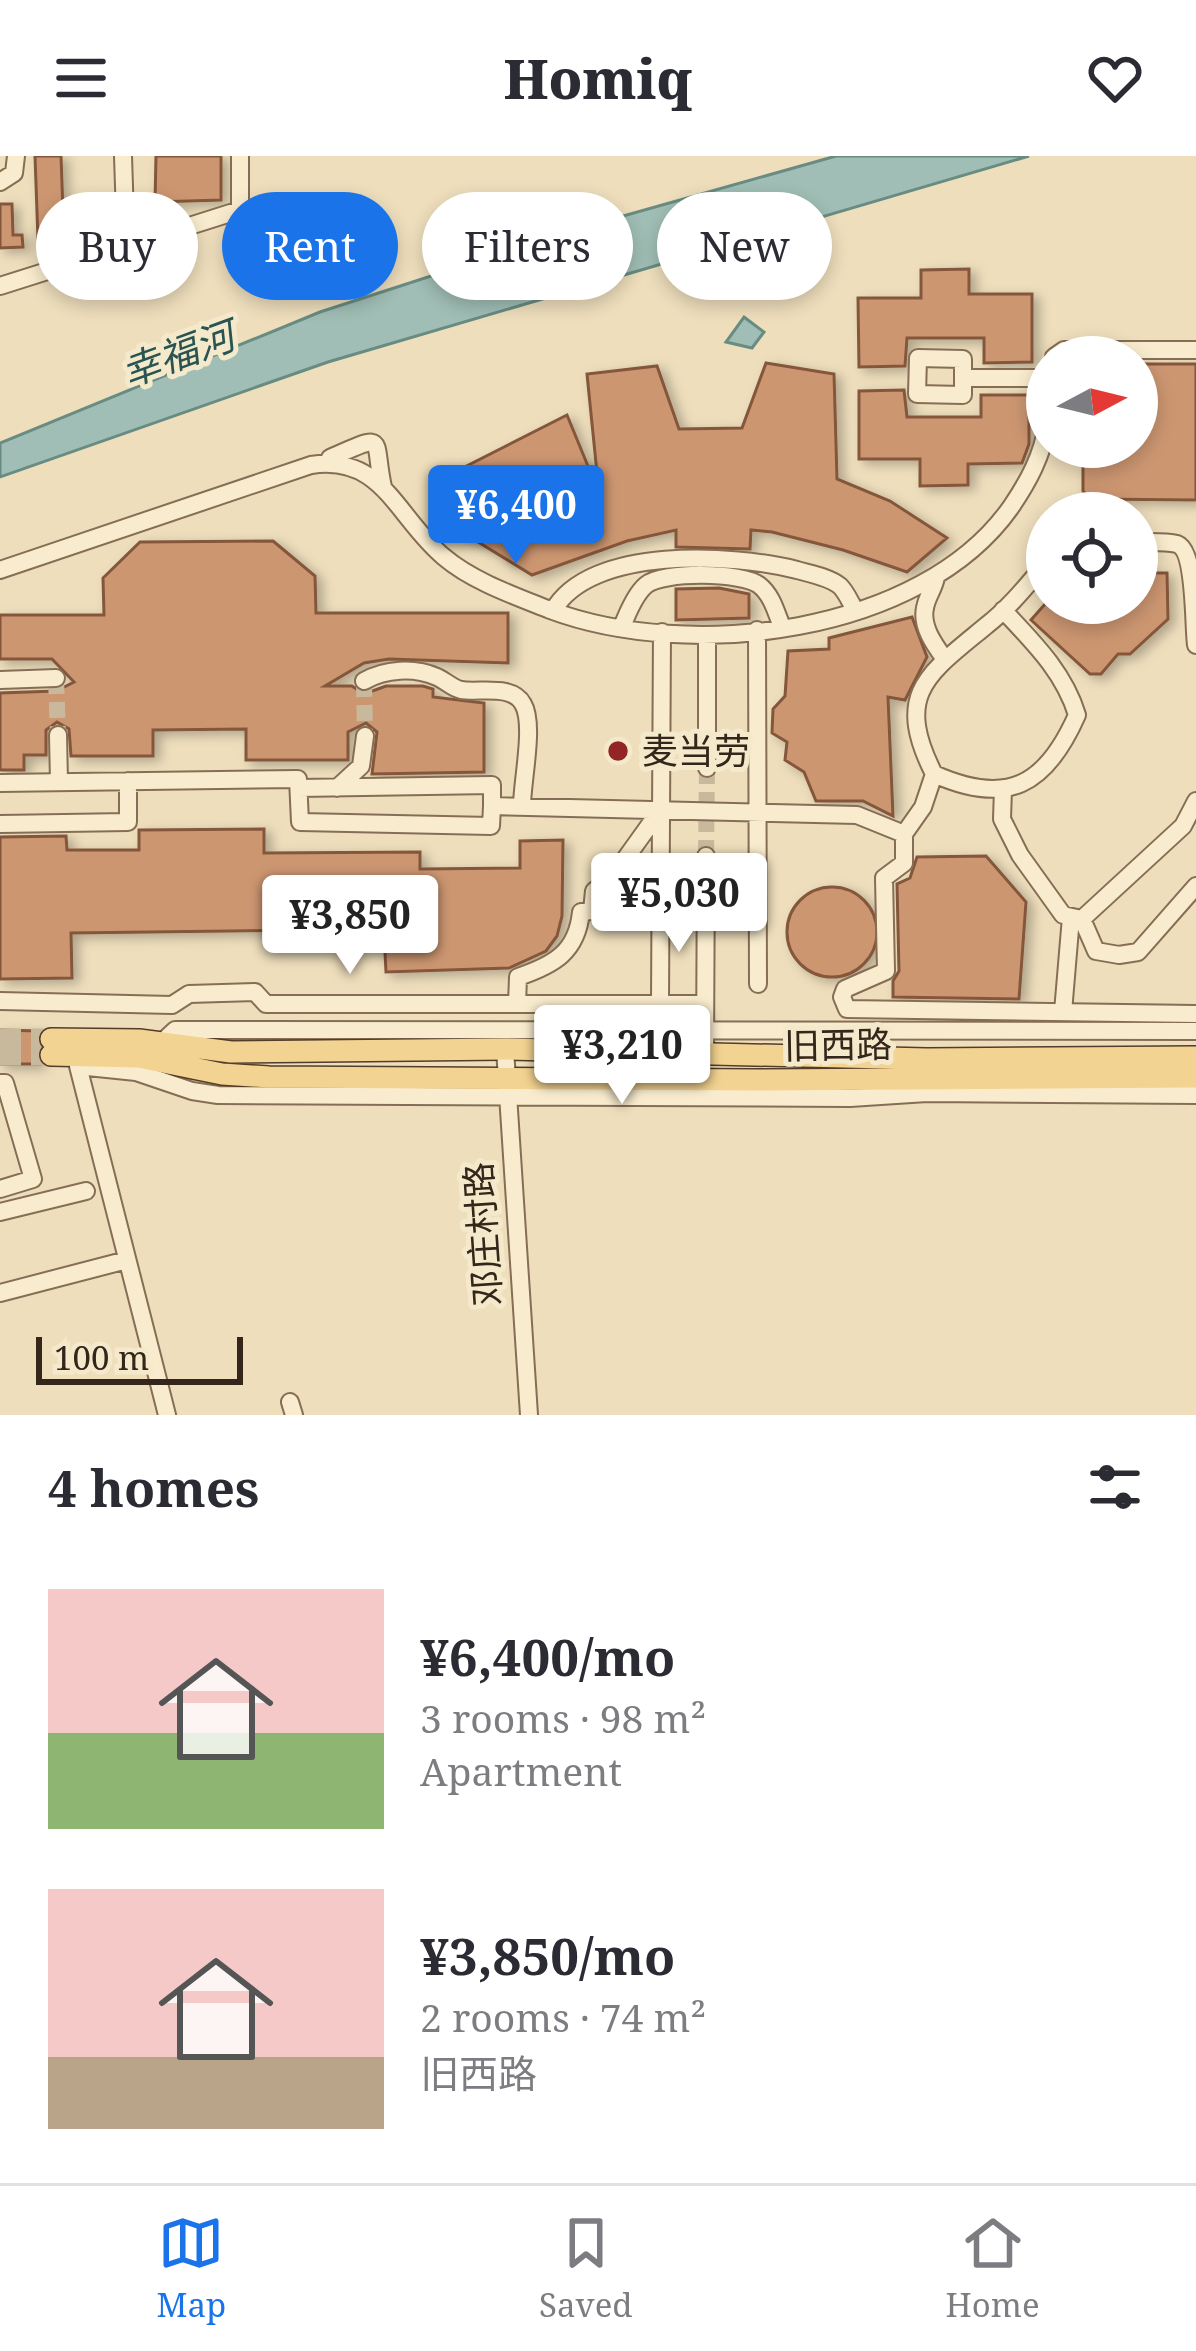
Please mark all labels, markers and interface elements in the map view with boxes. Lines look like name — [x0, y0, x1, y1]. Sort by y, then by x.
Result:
text: Homiq — [504, 41, 692, 115]
icon: menu — [48, 45, 114, 111]
icon: heart — [1082, 45, 1148, 111]
chip: Buy — [36, 192, 198, 300]
chip: Rent — [222, 192, 398, 300]
chip: Filters — [422, 192, 633, 300]
chip: New — [657, 192, 832, 300]
water label: 幸福河 — [113, 305, 248, 398]
north arrow — [1026, 336, 1158, 468]
map controls — [1026, 336, 1158, 624]
pin: ¥6,400 — [418, 465, 614, 567]
text: ¥6,400 — [455, 477, 577, 530]
button: locate — [1026, 492, 1158, 624]
place label: 麦当劳 — [642, 726, 750, 775]
marker: 麦当劳 — [605, 738, 631, 764]
pin: ¥5,030 — [581, 853, 777, 955]
text: ¥5,030 — [618, 865, 740, 918]
pin: ¥3,850 — [252, 875, 448, 977]
text: ¥3,850 — [289, 887, 411, 940]
pin: ¥3,210 — [524, 1005, 720, 1107]
text: ¥3,210 — [561, 1017, 683, 1070]
street label: 旧西路 — [784, 1019, 892, 1070]
street label: 邓庄村路 — [453, 1160, 512, 1308]
scale bar — [36, 1331, 243, 1384]
text: 100 m — [54, 1335, 149, 1380]
text: 4 homes — [48, 1452, 259, 1522]
icon: filters — [1082, 1454, 1148, 1520]
text: ¥6,400/mo — [420, 1621, 675, 1691]
icon: home — [144, 1637, 288, 1781]
text: 3 rooms · 98 m² — [420, 1691, 706, 1744]
text: Apartment — [420, 1744, 622, 1797]
text: ¥3,850/mo — [420, 1920, 675, 1990]
icon: home — [144, 1937, 288, 2081]
text: 2 rooms · 74 m² — [420, 1990, 706, 2043]
text: 旧西路 — [420, 2046, 537, 2099]
tab: Map — [156, 2210, 226, 2327]
tab: Saved — [539, 2210, 633, 2327]
tab: Home — [946, 2210, 1040, 2327]

